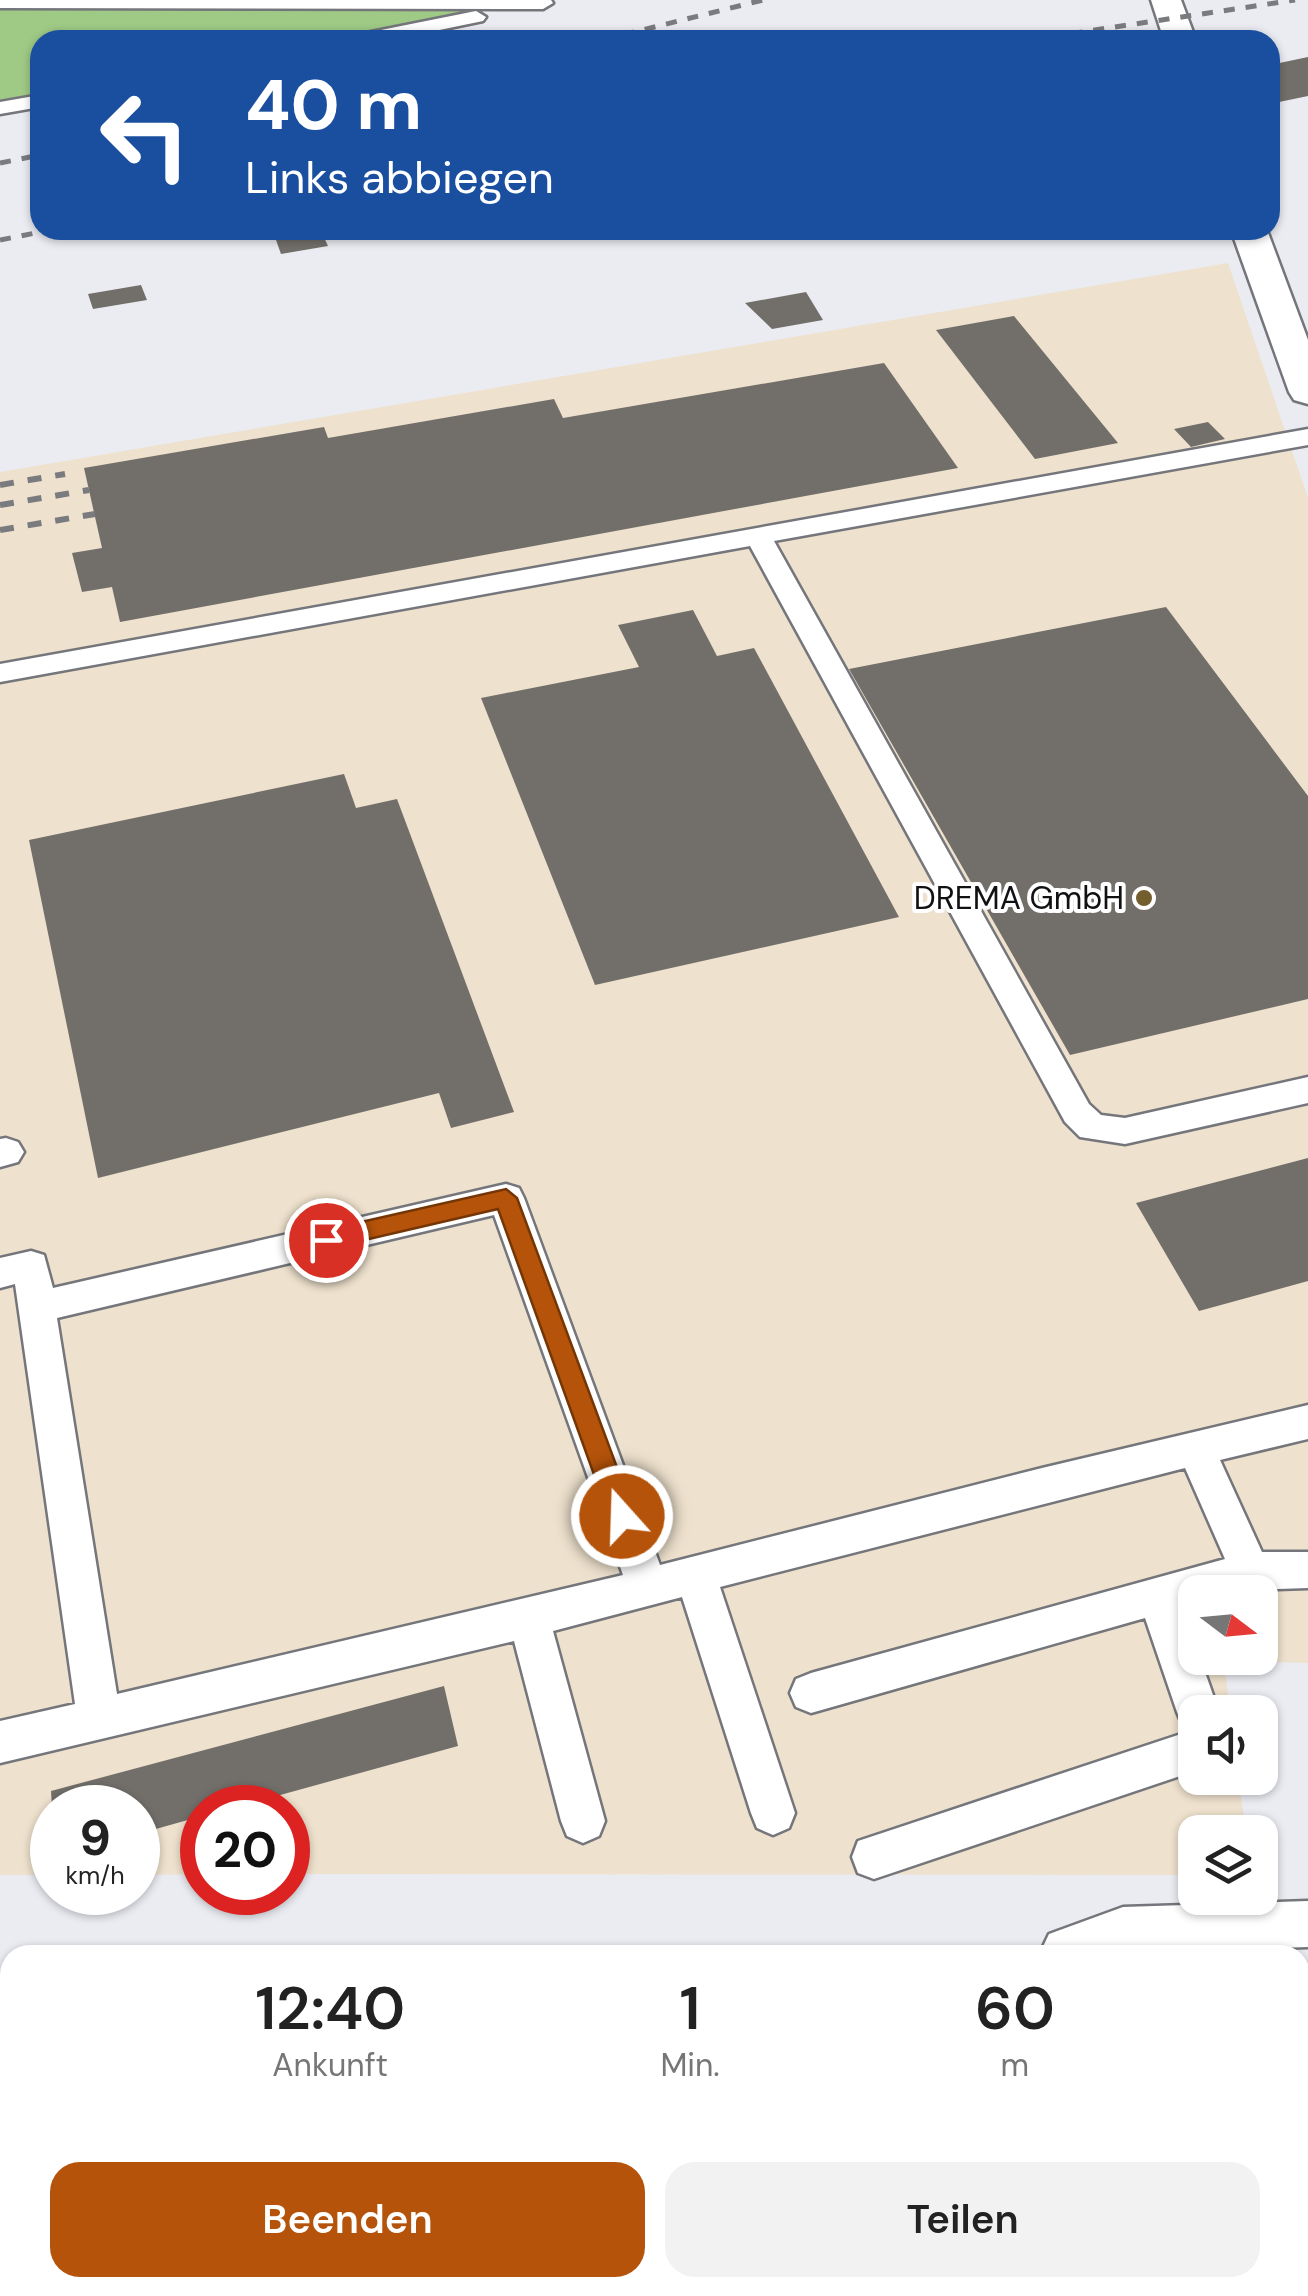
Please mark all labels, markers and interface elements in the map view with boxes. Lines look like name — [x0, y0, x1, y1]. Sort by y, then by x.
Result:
text: 40 m — [245, 60, 422, 151]
icon: left — [80, 70, 210, 200]
text: Links abbiegen — [245, 148, 554, 207]
place label: DREMA GmbH — [914, 877, 1124, 919]
marker: DREMA GmbH — [1133, 887, 1155, 909]
pin — [284, 1198, 369, 1283]
icon: arrive — [299, 1213, 354, 1268]
position arrow — [570, 1464, 674, 1568]
north arrow — [1178, 1575, 1278, 1675]
map controls — [1178, 1575, 1278, 1915]
button: sound — [1178, 1695, 1278, 1795]
speed limit sign: 20 — [180, 1785, 310, 1915]
text: 9 — [79, 1805, 111, 1871]
button: layers — [1178, 1815, 1278, 1915]
text: km/h — [65, 1859, 125, 1892]
text: 12:40 — [255, 1969, 405, 2048]
text: 1 — [680, 1969, 701, 2048]
text: 60 — [975, 1969, 1055, 2048]
text: Ankunft — [272, 2044, 388, 2086]
text: Min. — [660, 2044, 720, 2086]
text: m — [1001, 2044, 1029, 2086]
button: Beenden — [50, 2162, 645, 2277]
button: Teilen — [665, 2162, 1260, 2277]

